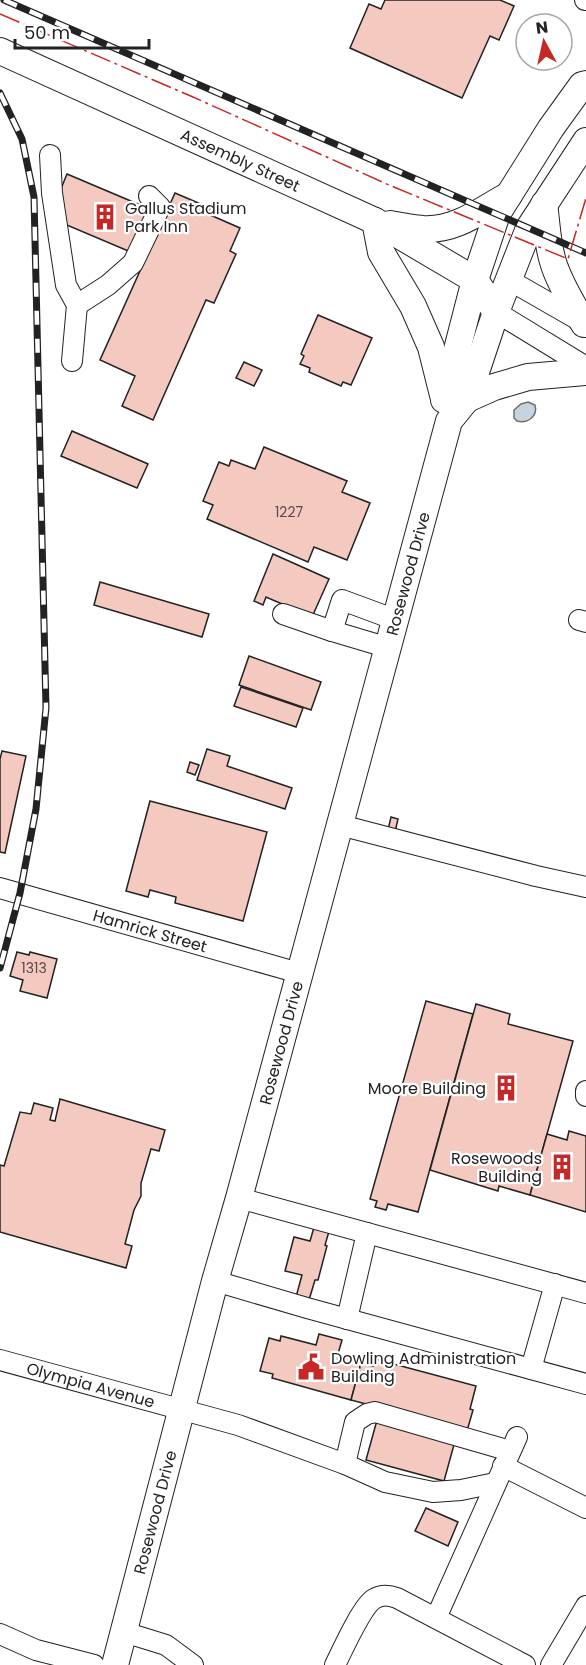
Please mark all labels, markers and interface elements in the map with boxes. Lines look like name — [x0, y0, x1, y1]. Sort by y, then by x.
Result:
scale bar — [15, 12, 148, 50]
north arrow — [514, 12, 574, 72]
text: N — [534, 15, 550, 40]
text: 50 m — [24, 20, 70, 45]
street label: Assembly Street — [177, 123, 304, 198]
place label: Gallus Stadium Park Inn — [125, 197, 247, 238]
building icon: Gallus Stadium Park Inn — [90, 202, 120, 232]
house number: 1227 — [275, 502, 303, 522]
street label: Rosewood Drive — [381, 509, 436, 638]
street label: Hamrick Street — [90, 904, 210, 958]
house number: 1313 — [21, 958, 47, 978]
street label: Rosewood Drive — [254, 978, 309, 1107]
building icon: Moore Building — [491, 1073, 521, 1103]
place label: Moore Building — [368, 1077, 486, 1100]
place label: Rosewoods Building — [451, 1147, 542, 1188]
building icon: Rosewoods Building — [547, 1152, 577, 1182]
place label: Dowling Administration Building — [331, 1347, 516, 1388]
public building icon: Dowling Administration Building — [296, 1352, 326, 1382]
street label: Olympia Avenue — [24, 1357, 157, 1414]
street label: Rosewood Drive — [128, 1448, 182, 1577]

